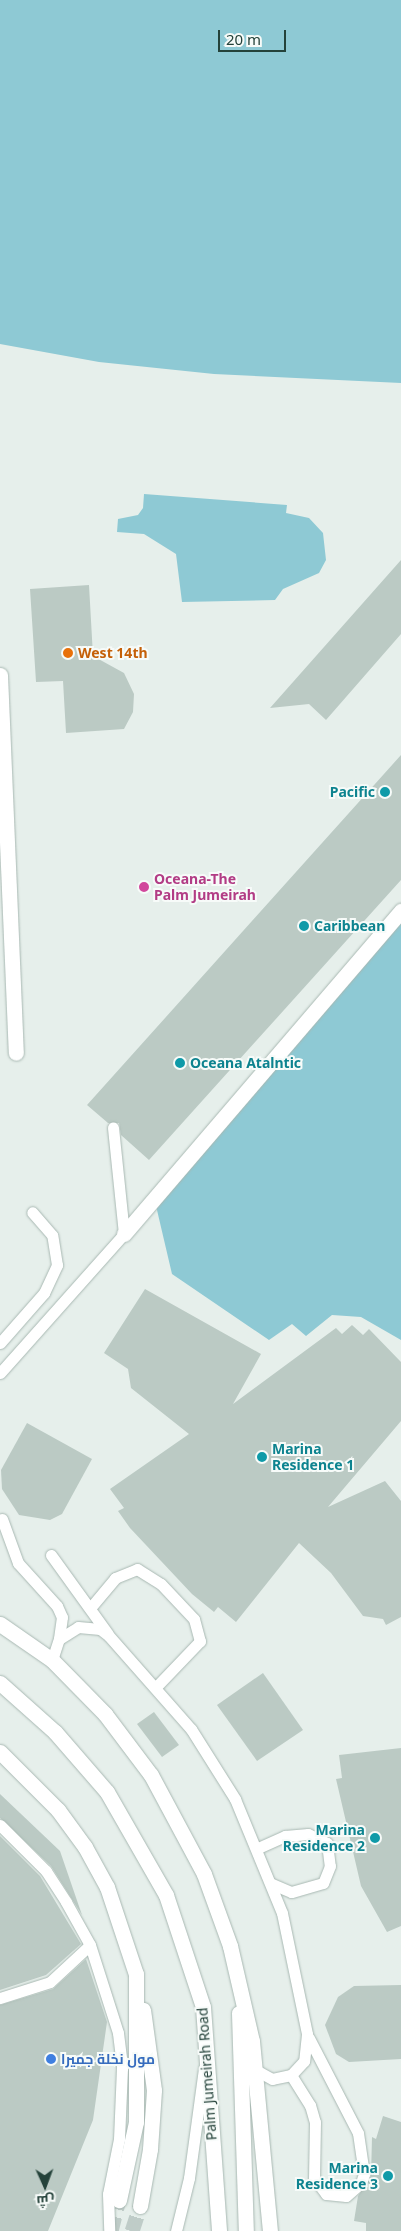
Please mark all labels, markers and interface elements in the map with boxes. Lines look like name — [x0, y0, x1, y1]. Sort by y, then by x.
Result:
scale bar — [221, 20, 288, 52]
text: 20 m — [226, 29, 261, 49]
place label: West 14th — [78, 645, 148, 661]
marker: West 14th — [62, 647, 74, 659]
place label: Pacific — [330, 784, 375, 800]
marker: Pacific — [379, 786, 391, 798]
place label: Oceana-The Palm Jumeirah — [154, 871, 256, 904]
marker: Oceana-The Palm Jumeirah — [138, 881, 150, 893]
place label: Caribbean — [314, 918, 385, 934]
marker: Caribbean — [298, 920, 310, 932]
place label: Oceana Atalntic — [190, 1055, 301, 1071]
marker: Oceana Atalntic — [174, 1057, 186, 1069]
place label: Marina Residence 1 — [272, 1441, 354, 1474]
marker: Marina Residence 1 — [256, 1451, 268, 1463]
place label: Marina Residence 2 — [283, 1822, 365, 1854]
marker: Marina Residence 2 — [369, 1832, 381, 1844]
street label: Palm Jumeirah Road — [194, 2007, 220, 2141]
place label: مول نخلة جميرا — [61, 2051, 155, 2067]
marker: مول نخلة جميرا — [45, 2053, 57, 2065]
place label: Marina Residence 3 — [296, 2160, 378, 2192]
north arrow — [20, 2161, 70, 2211]
marker: Marina Residence 3 — [382, 2170, 394, 2182]
text: ش — [36, 2192, 55, 2211]

